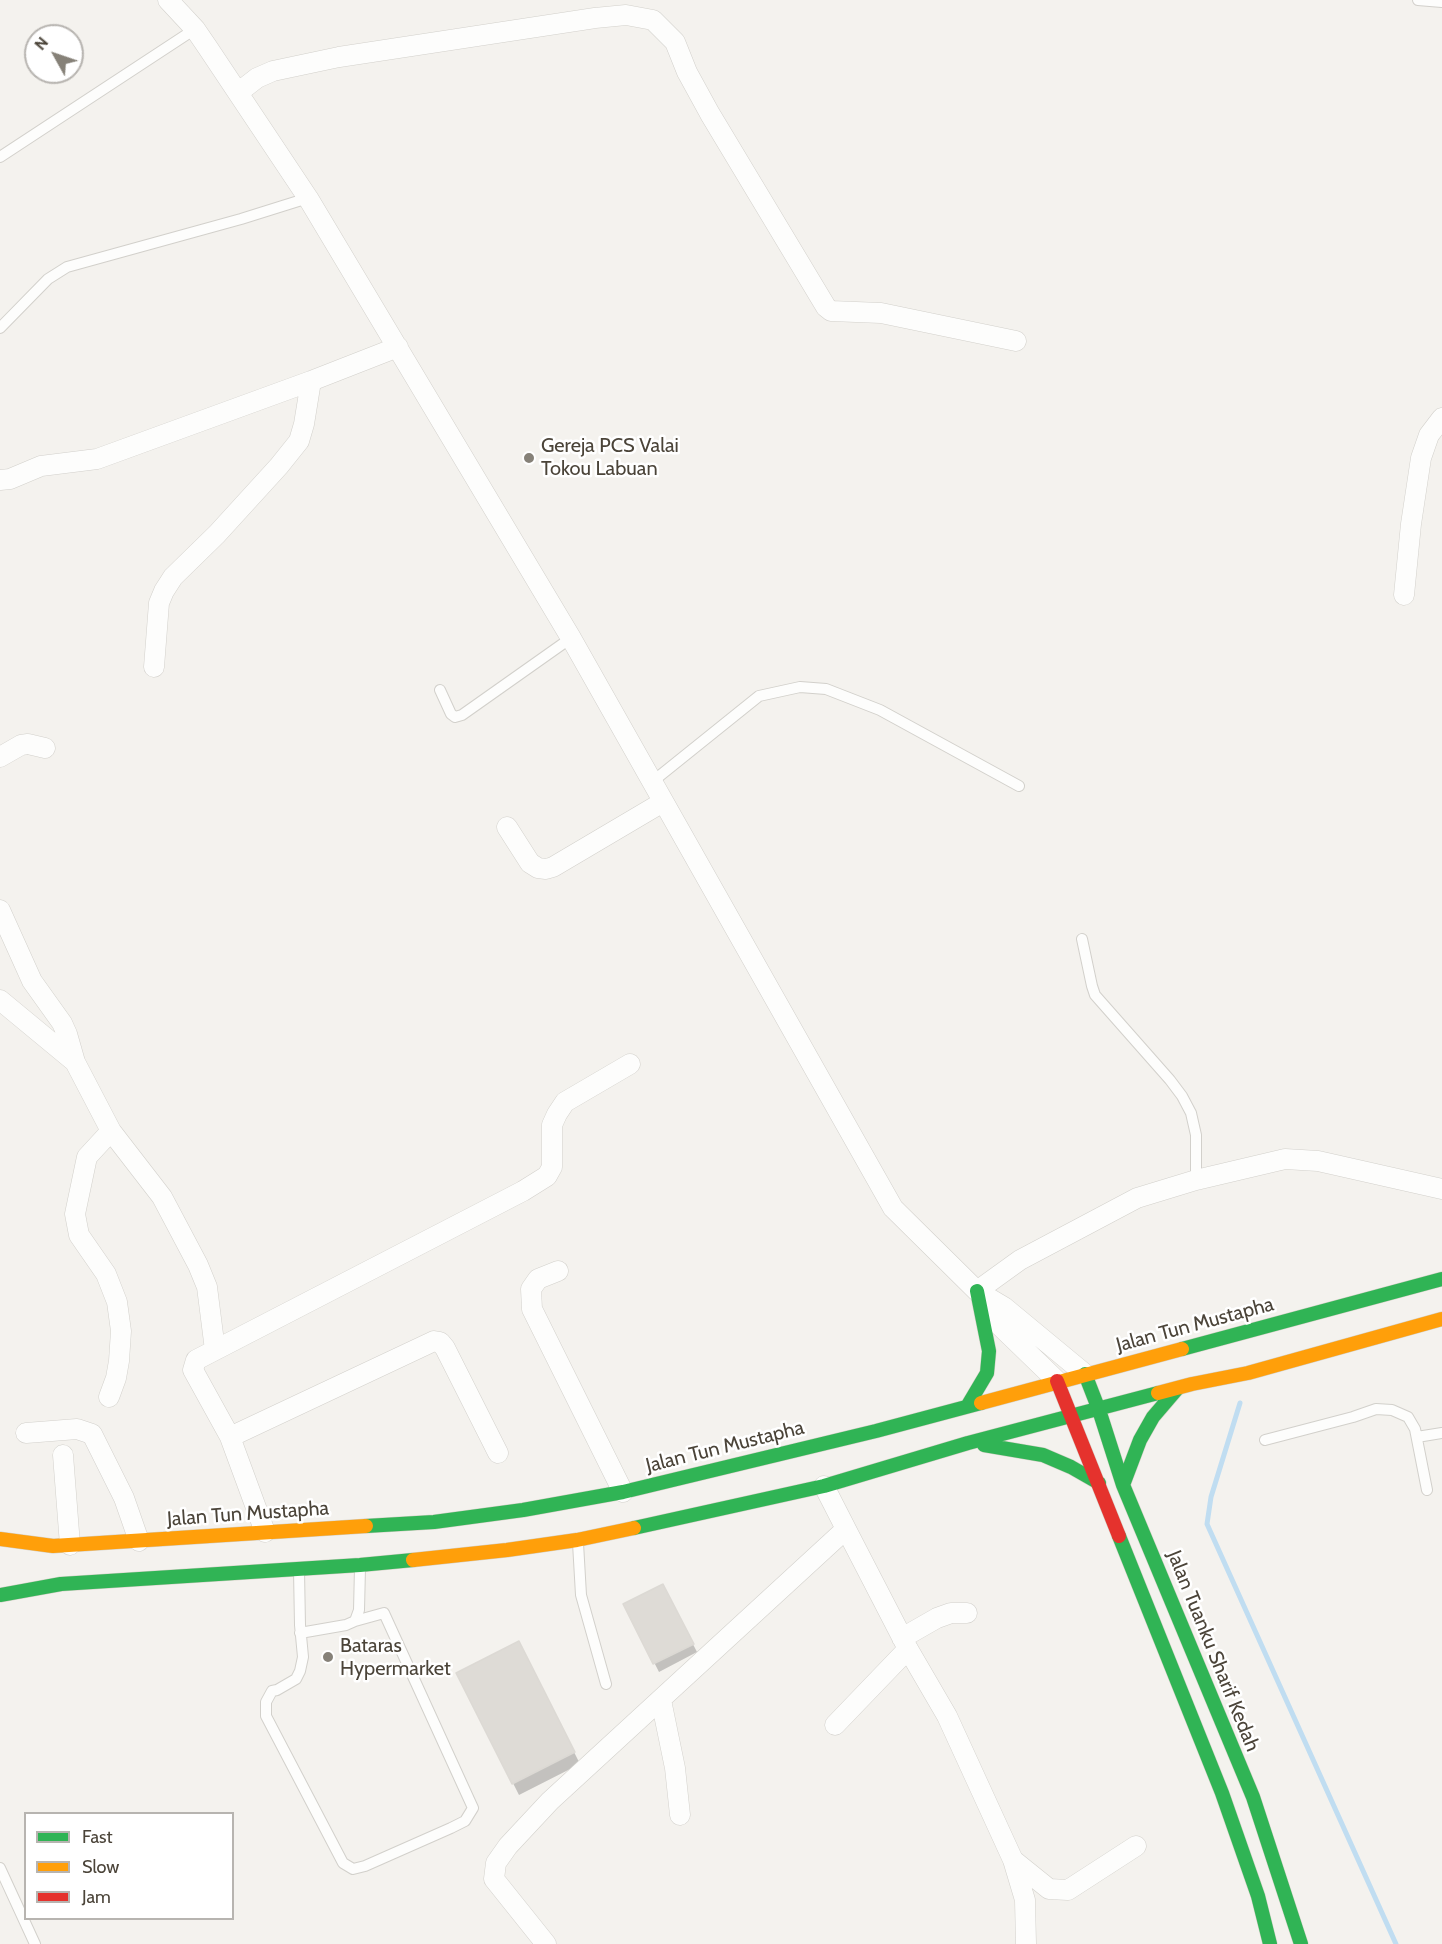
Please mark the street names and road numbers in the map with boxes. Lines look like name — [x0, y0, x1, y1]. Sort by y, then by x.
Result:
street label: Jalan Tun Mustapha — [1114, 1292, 1276, 1358]
street label: Jalan Tun Mustapha — [643, 1416, 807, 1478]
street label: Jalan Tun Mustapha — [166, 1496, 330, 1532]
street label: Jalan Tuanku Sharif Kedah — [1162, 1547, 1264, 1755]

